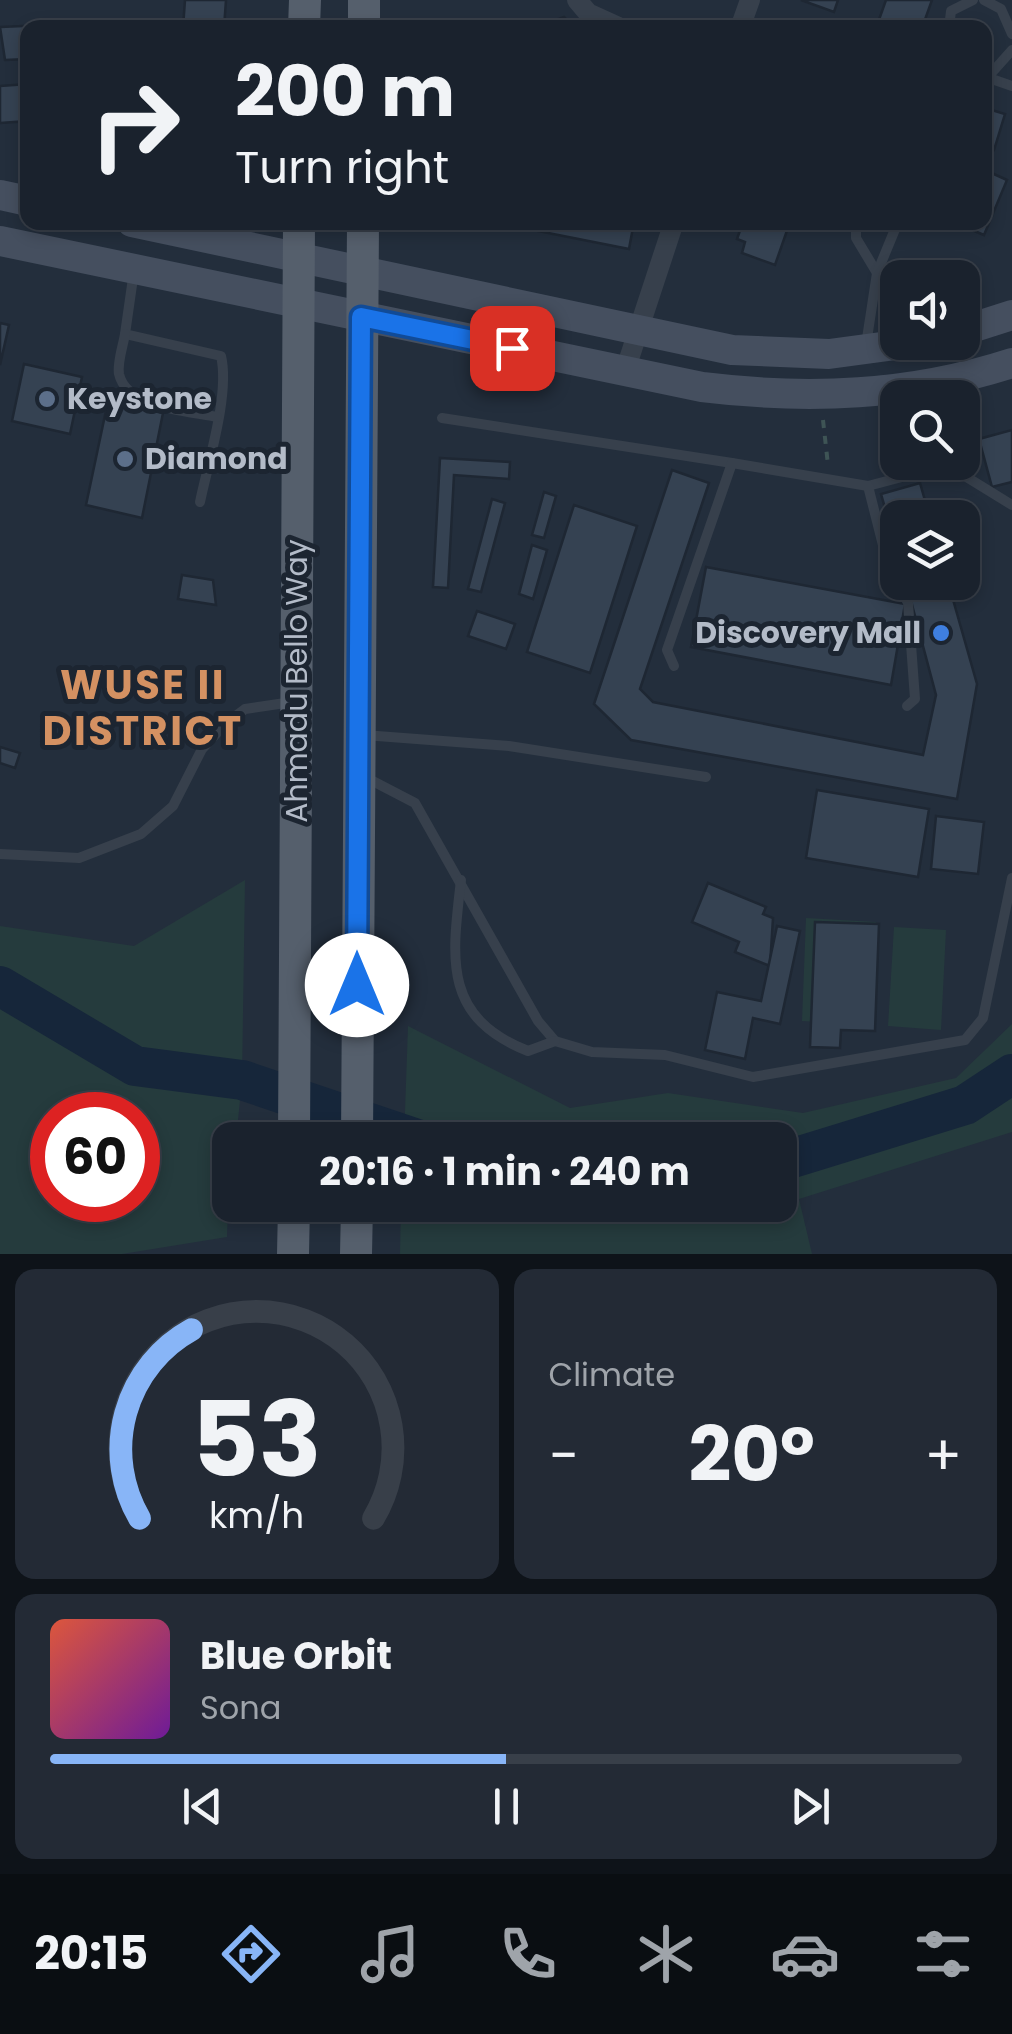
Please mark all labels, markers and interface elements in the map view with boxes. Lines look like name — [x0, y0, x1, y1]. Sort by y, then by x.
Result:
text: 200 m — [235, 42, 455, 141]
icon: right — [70, 60, 200, 190]
text: Turn right — [235, 136, 449, 199]
map controls — [880, 260, 980, 600]
button: sound — [880, 260, 980, 360]
pin — [470, 306, 555, 391]
icon: arrive — [485, 321, 540, 376]
place label: Keystone — [67, 377, 212, 420]
button: search — [880, 380, 980, 480]
marker: Keystone — [36, 388, 58, 410]
place label: Diamond — [145, 437, 288, 480]
marker: Diamond — [114, 448, 136, 470]
button: layers — [880, 500, 980, 600]
street label: Ahmadu Bello Way — [275, 539, 318, 823]
place label: Discovery Mall — [695, 611, 921, 654]
marker: Discovery Mall — [930, 622, 952, 644]
district label: WUSE II DISTRICT — [42, 657, 244, 759]
position arrow — [305, 933, 409, 1037]
speed limit sign: 60 — [30, 1092, 160, 1222]
text: 20:16 · 1 min · 240 m — [319, 1145, 690, 1198]
text: Climate — [549, 1352, 675, 1397]
text: 53 — [191, 1367, 322, 1512]
text: 20° — [688, 1402, 815, 1507]
text: − — [549, 1417, 579, 1494]
text: + — [924, 1417, 962, 1494]
text: km/h — [209, 1490, 304, 1541]
text: Blue Orbit — [200, 1629, 392, 1682]
text: Sona — [200, 1685, 281, 1730]
icon: previous — [175, 1779, 230, 1834]
icon: pause — [479, 1779, 534, 1834]
icon: next — [783, 1779, 838, 1834]
icon: directions — [216, 1919, 286, 1989]
icon: music — [355, 1919, 425, 1989]
icon: phone — [493, 1919, 563, 1989]
icon: climate — [631, 1919, 701, 1989]
icon: car — [770, 1919, 840, 1989]
icon: filters — [908, 1919, 978, 1989]
text: 20:15 — [34, 1922, 148, 1985]

